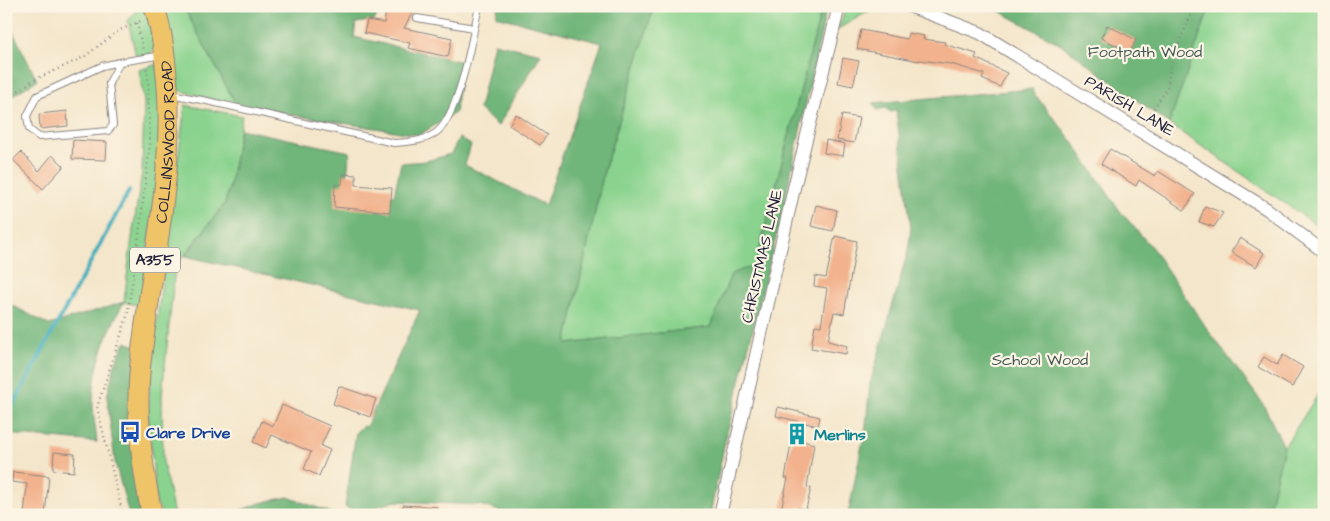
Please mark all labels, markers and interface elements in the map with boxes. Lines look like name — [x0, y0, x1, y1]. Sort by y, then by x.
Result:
park label: Footpath Wood — [1088, 41, 1202, 63]
street label: COLLINSWOOD ROAD — [150, 59, 181, 225]
street label: PARISH LANE — [1080, 70, 1179, 142]
street label: CHRISTMAS LANE — [736, 187, 788, 325]
road number: A355 — [130, 248, 180, 272]
park label: School Wood — [992, 349, 1088, 371]
bus stop icon: Clare Drive — [117, 419, 143, 445]
building icon: Merlins — [784, 421, 810, 447]
place label: Clare Drive — [146, 422, 231, 444]
place label: Merlins — [814, 424, 866, 446]

